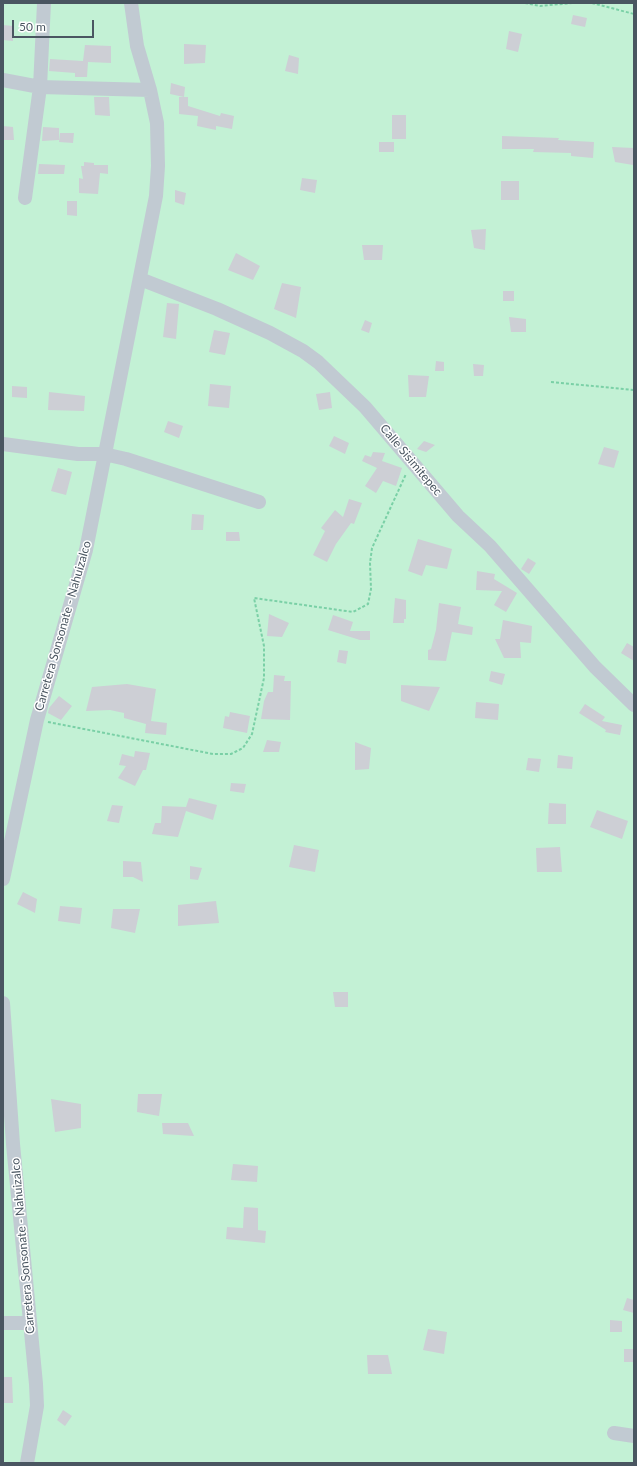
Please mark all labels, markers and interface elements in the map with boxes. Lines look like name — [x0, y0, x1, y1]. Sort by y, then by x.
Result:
scale bar — [14, 12, 96, 38]
text: 50 m — [19, 19, 46, 34]
street label: Calle Sisimitepec — [377, 421, 445, 499]
street label: Carretera Sonsonate - Nahuizalco — [32, 539, 94, 713]
street label: Carretera Sonsonate - Nahuizalco — [8, 1158, 38, 1334]

